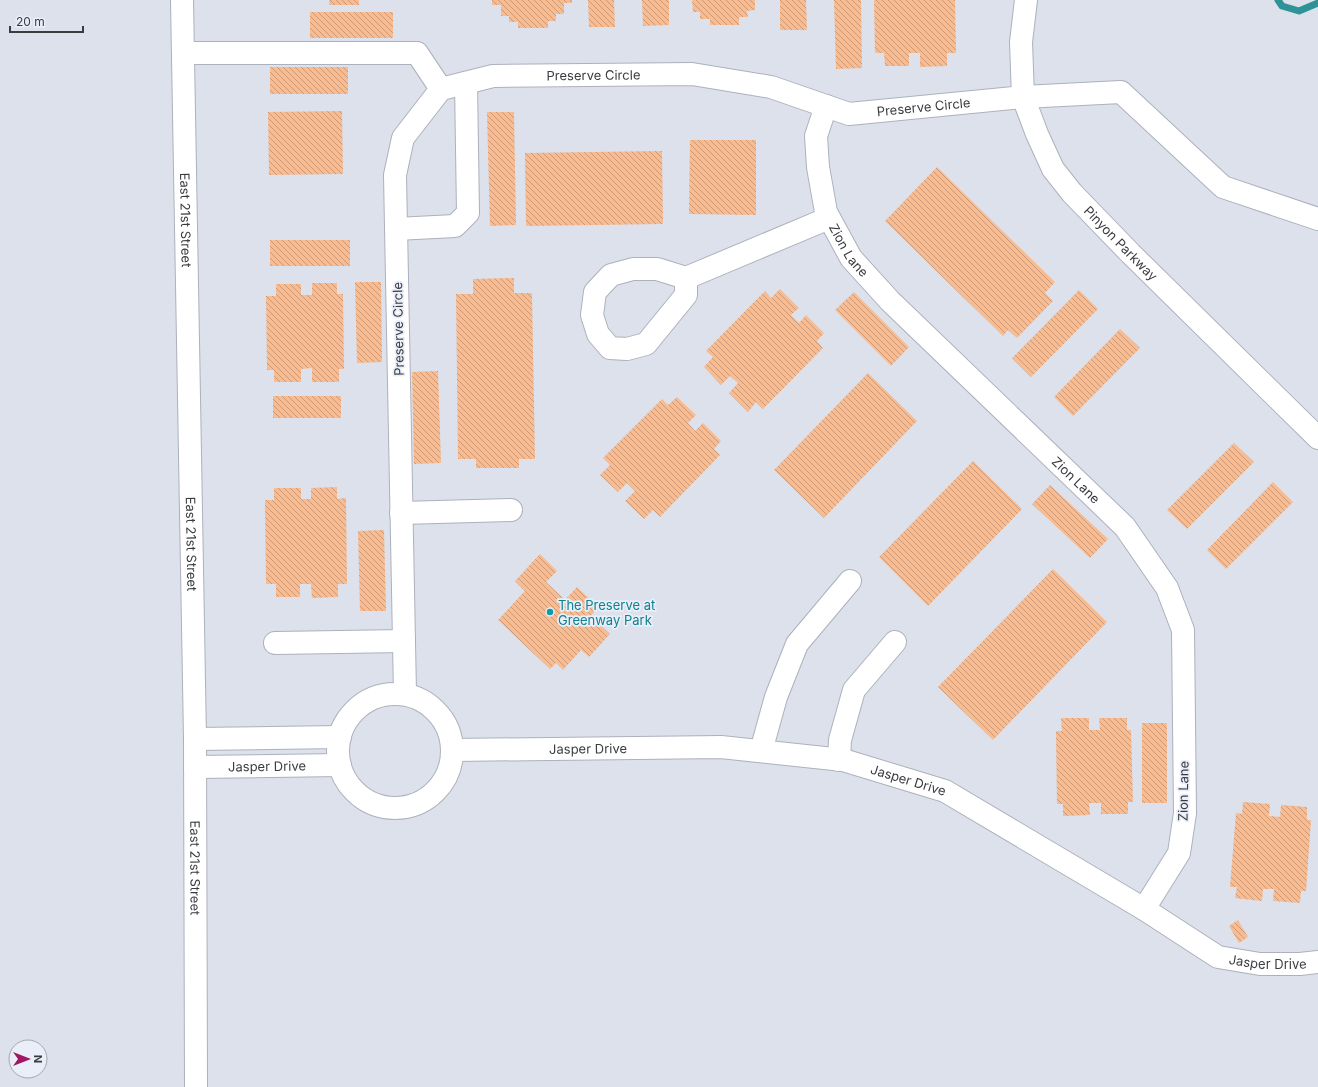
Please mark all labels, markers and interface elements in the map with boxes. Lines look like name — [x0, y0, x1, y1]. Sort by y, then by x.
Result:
scale bar — [10, 8, 83, 34]
text: 20 m — [16, 14, 45, 29]
street label: Preserve Circle — [546, 67, 641, 83]
street label: Preserve Circle — [876, 94, 971, 119]
street label: East 21st Street — [177, 172, 195, 267]
street label: Pinyon Parkway — [1081, 203, 1161, 284]
street label: Zion Lane — [826, 221, 872, 280]
street label: Preserve Circle — [389, 282, 407, 376]
street label: Zion Lane — [1049, 453, 1103, 507]
street label: East 21st Street — [183, 496, 200, 591]
place label: The Preserve at Greenway Park — [558, 597, 655, 628]
marker: The Preserve at Greenway Park — [545, 607, 555, 617]
street label: Jasper Drive — [549, 740, 627, 757]
street label: Jasper Drive — [228, 757, 306, 775]
street label: Jasper Drive — [869, 761, 948, 799]
street label: Zion Lane — [1174, 761, 1192, 821]
street label: East 21st Street — [187, 821, 204, 915]
street label: Jasper Drive — [1228, 951, 1307, 972]
north arrow — [8, 1039, 48, 1079]
text: N — [31, 1055, 45, 1063]

